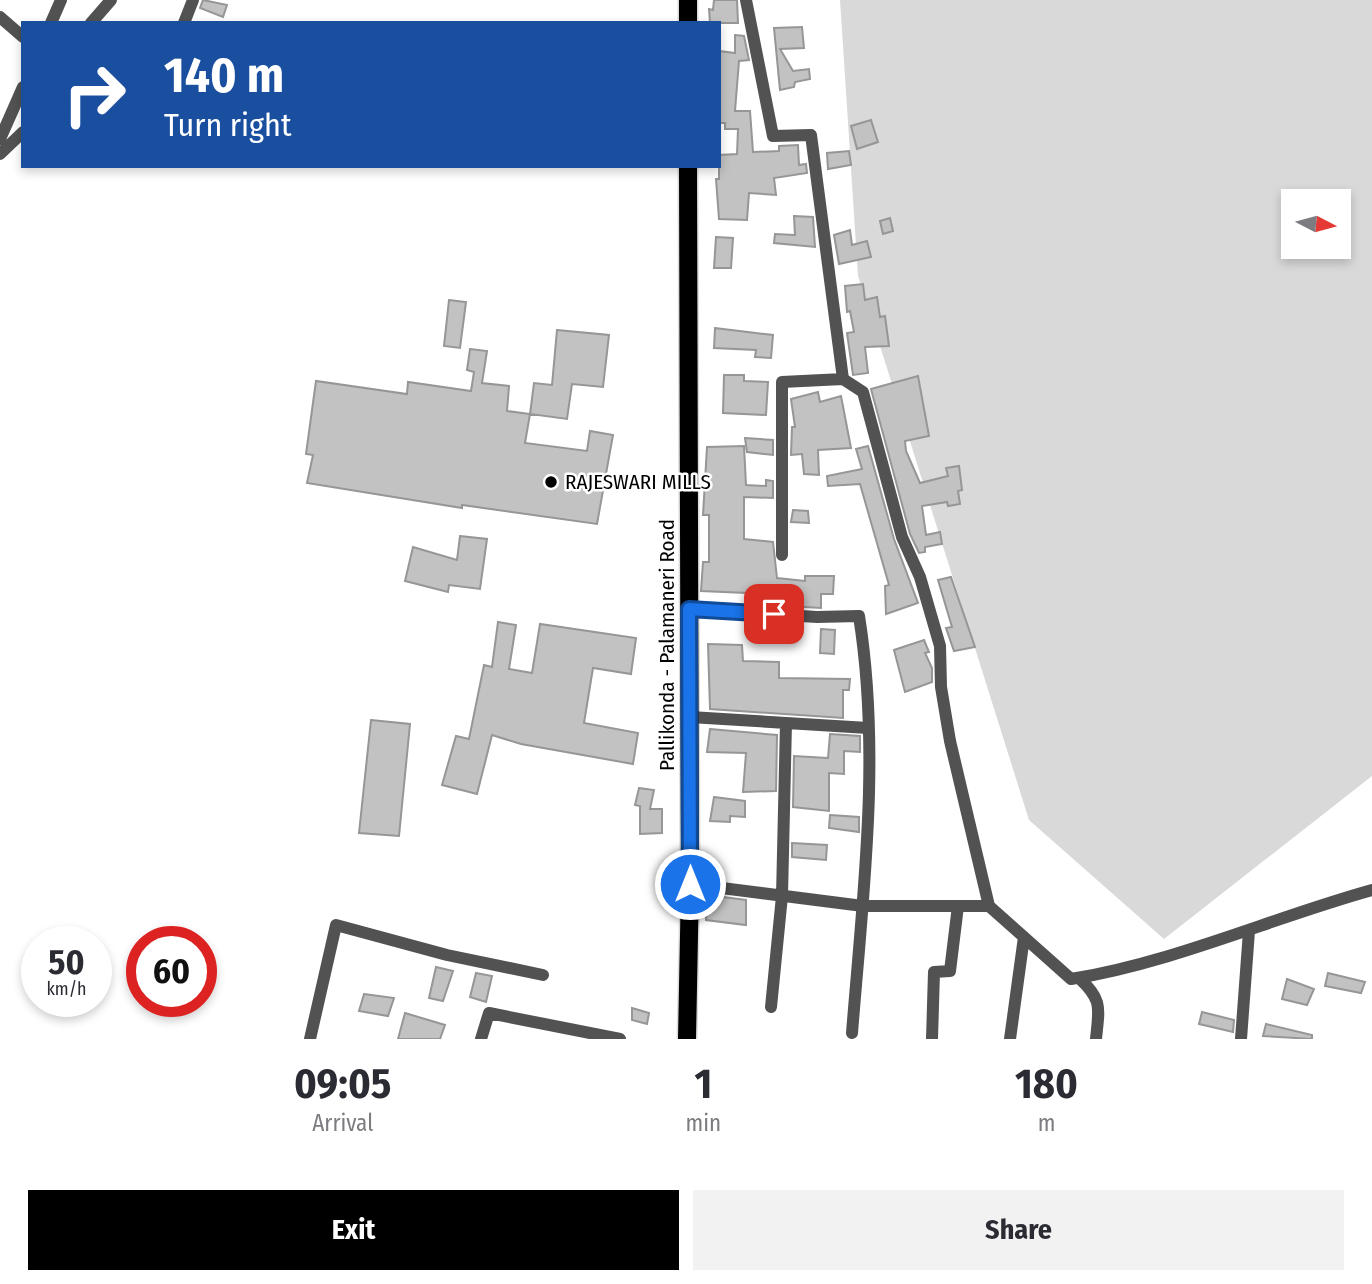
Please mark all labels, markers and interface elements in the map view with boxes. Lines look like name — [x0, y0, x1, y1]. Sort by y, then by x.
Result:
text: 140 m — [164, 46, 284, 105]
icon: right — [49, 49, 140, 140]
text: Turn right — [164, 106, 291, 144]
north arrow — [1281, 189, 1351, 259]
map controls — [1281, 189, 1351, 259]
place label: RAJESWARI MILLS — [565, 469, 711, 495]
marker: RAJESWARI MILLS — [543, 474, 559, 490]
street label: Pallikonda - Palamaneri Road — [654, 519, 680, 771]
pin — [744, 584, 804, 644]
icon: arrive — [755, 595, 793, 633]
position arrow — [653, 847, 727, 921]
speed limit sign: 60 — [126, 926, 217, 1017]
text: 50 — [48, 941, 85, 983]
text: km/h — [46, 978, 87, 1000]
text: 09:05 — [294, 1059, 391, 1109]
text: 1 — [694, 1059, 712, 1109]
text: 180 — [1015, 1059, 1078, 1109]
text: Arrival — [312, 1109, 373, 1137]
text: min — [685, 1109, 721, 1137]
text: m — [1038, 1109, 1055, 1137]
button: Exit — [28, 1190, 679, 1270]
button: Share — [693, 1190, 1344, 1270]

